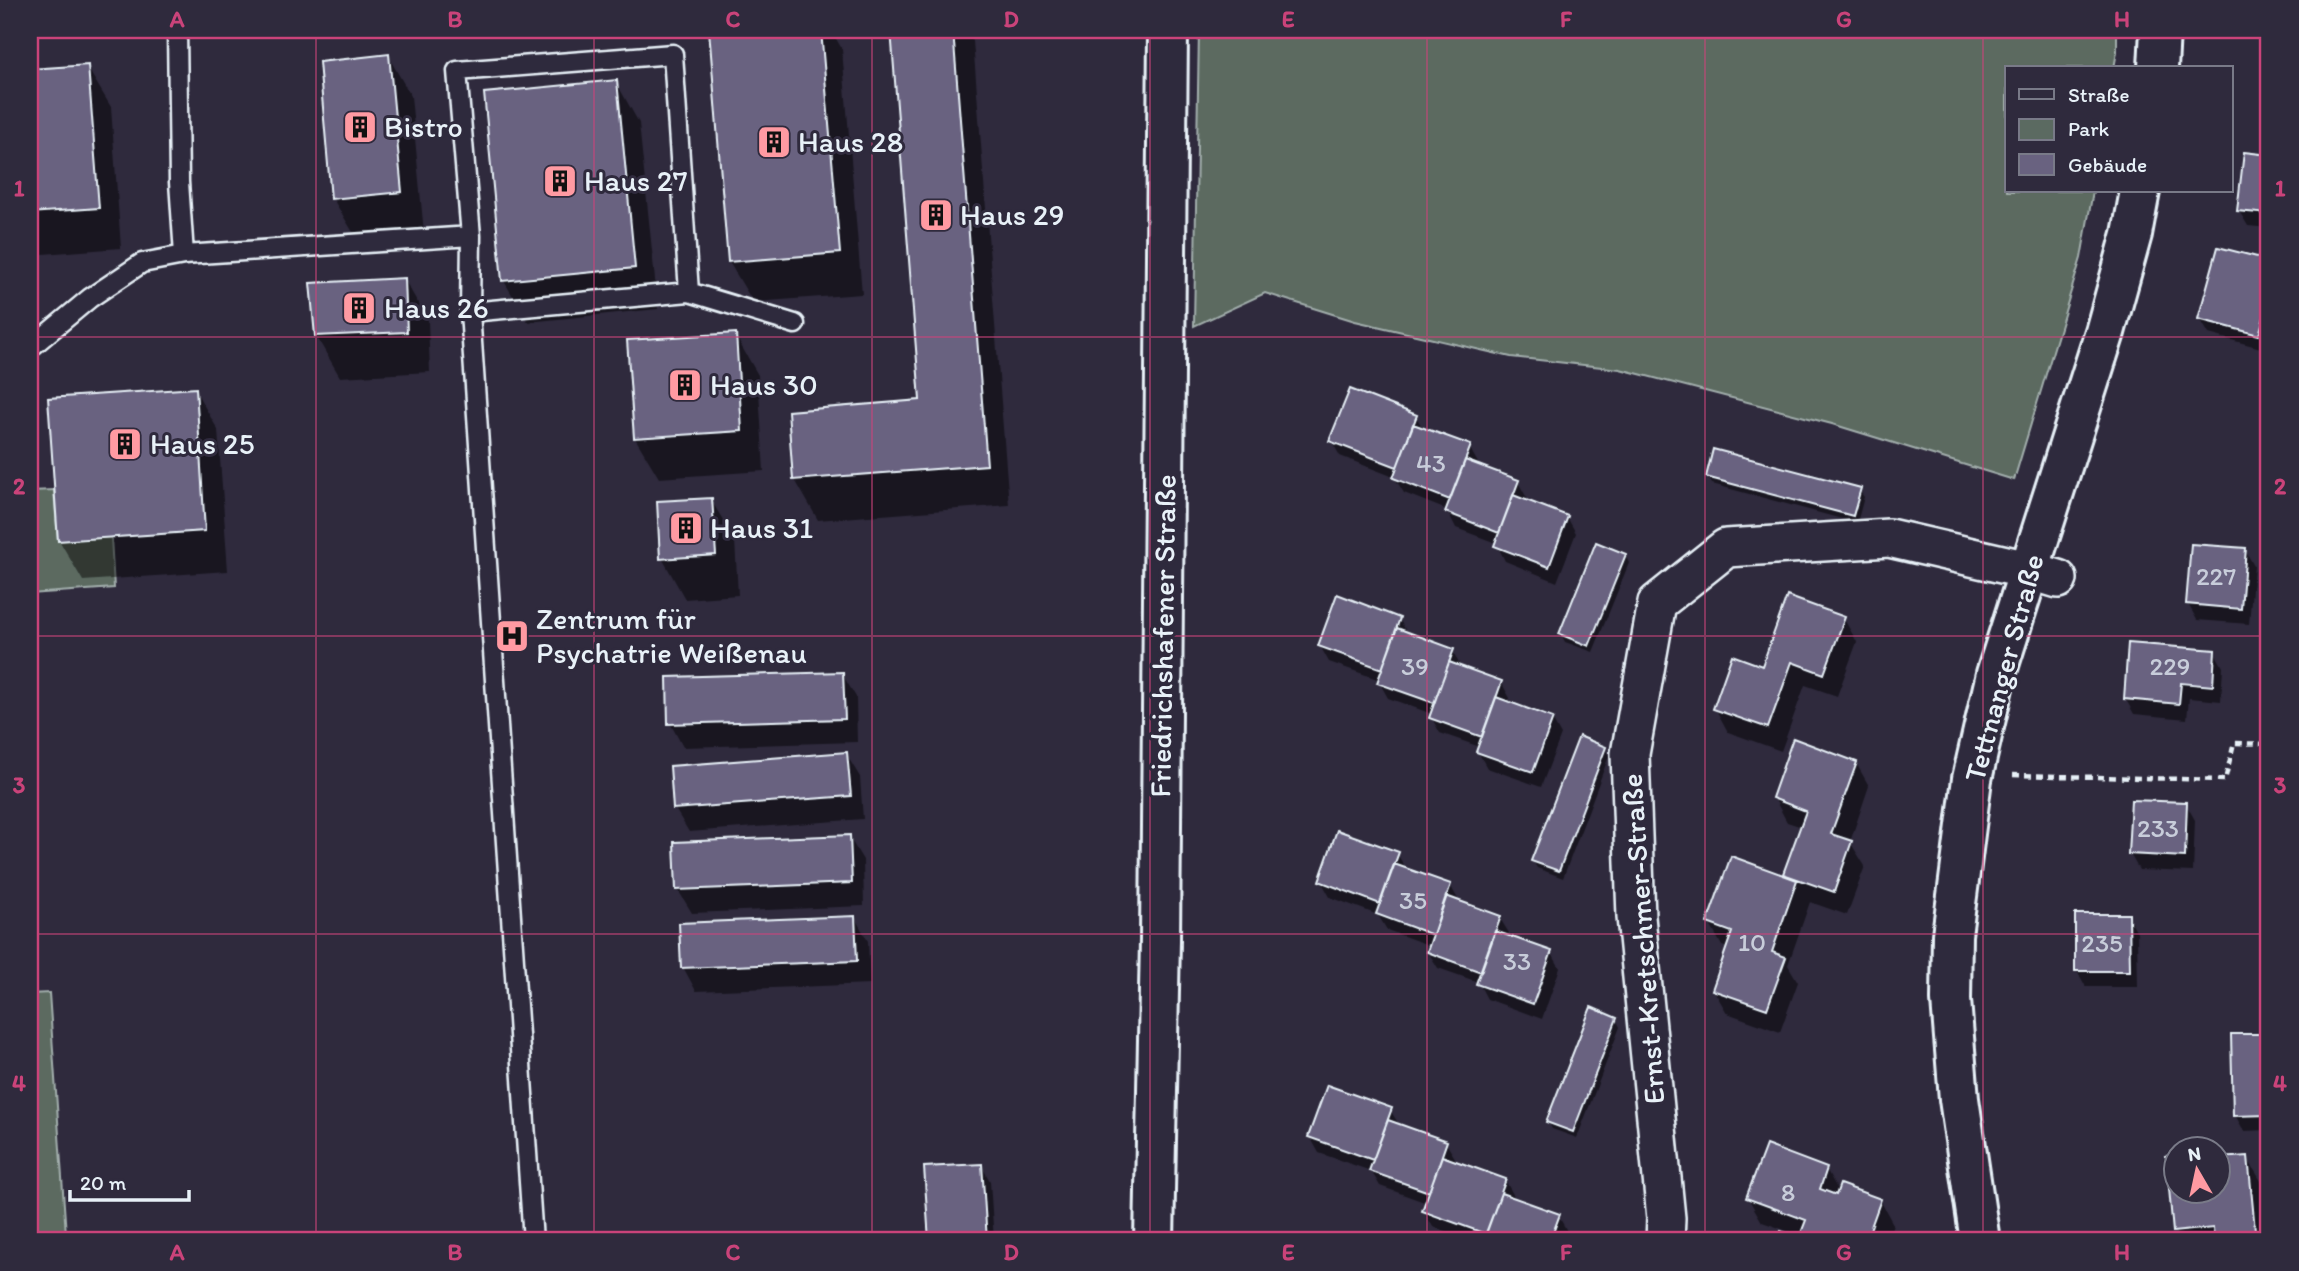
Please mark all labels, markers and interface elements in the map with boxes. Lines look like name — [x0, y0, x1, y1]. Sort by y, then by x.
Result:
text: A — [169, 5, 185, 33]
text: B — [448, 5, 463, 33]
text: C — [726, 5, 741, 33]
text: D — [1003, 5, 1019, 33]
text: E — [1282, 5, 1295, 33]
text: F — [1560, 5, 1573, 33]
text: G — [1836, 5, 1852, 33]
text: H — [2114, 5, 2130, 33]
legend — [2005, 66, 2232, 192]
text: Straße — [2068, 82, 2129, 107]
building icon: Bistro — [341, 108, 379, 146]
place label: Bistro — [384, 108, 463, 145]
text: Park — [2068, 116, 2110, 141]
building icon: Haus 28 — [755, 123, 793, 161]
place label: Haus 28 — [798, 123, 903, 160]
text: Gebäude — [2068, 152, 2147, 177]
building icon: Haus 27 — [541, 162, 579, 200]
place label: Haus 27 — [584, 162, 688, 199]
text: 1 — [14, 174, 25, 202]
text: 1 — [2275, 174, 2286, 202]
building icon: Haus 29 — [917, 196, 955, 234]
place label: Haus 29 — [960, 196, 1064, 233]
building icon: Haus 26 — [340, 289, 378, 327]
place label: Haus 26 — [384, 289, 489, 326]
building icon: Haus 30 — [666, 366, 704, 404]
place label: Haus 30 — [710, 366, 818, 403]
building icon: Haus 25 — [106, 425, 144, 463]
place label: Haus 25 — [150, 425, 254, 462]
house number: 43 — [1416, 447, 1446, 479]
text: 2 — [13, 472, 26, 500]
text: 2 — [2274, 472, 2287, 500]
street label: Friedrichshafener Straße — [1141, 474, 1184, 798]
building icon: Haus 31 — [667, 509, 705, 547]
place label: Haus 31 — [710, 509, 813, 546]
street label: Tettnanger Straße — [1955, 550, 2052, 786]
house number: 227 — [2196, 560, 2236, 592]
place label: Zentrum für Psychatrie Weißenau — [536, 600, 807, 671]
hospital icon: Zentrum für Psychatrie Weißenau — [493, 617, 531, 655]
house number: 39 — [1401, 650, 1429, 682]
house number: 229 — [2150, 650, 2190, 682]
text: 3 — [13, 771, 26, 799]
text: 3 — [2274, 771, 2287, 799]
street label: Ernst-Kretschmer-Straße — [1612, 772, 1673, 1106]
house number: 233 — [2137, 812, 2179, 844]
house number: 35 — [1399, 884, 1427, 916]
house number: 10 — [1738, 926, 1766, 958]
house number: 235 — [2081, 927, 2123, 959]
house number: 33 — [1503, 945, 1531, 977]
text: 4 — [12, 1069, 26, 1097]
text: 4 — [2273, 1069, 2287, 1097]
north arrow — [2162, 1134, 2232, 1204]
text: N — [2186, 1141, 2203, 1166]
scale bar — [70, 1159, 189, 1203]
text: 20 m — [80, 1170, 127, 1195]
house number: 8 — [1781, 1176, 1795, 1208]
text: A — [169, 1238, 185, 1266]
text: B — [448, 1238, 463, 1266]
text: C — [726, 1238, 741, 1266]
text: D — [1003, 1238, 1019, 1266]
text: E — [1282, 1238, 1295, 1266]
text: F — [1560, 1238, 1573, 1266]
text: G — [1836, 1238, 1852, 1266]
text: H — [2114, 1238, 2130, 1266]

